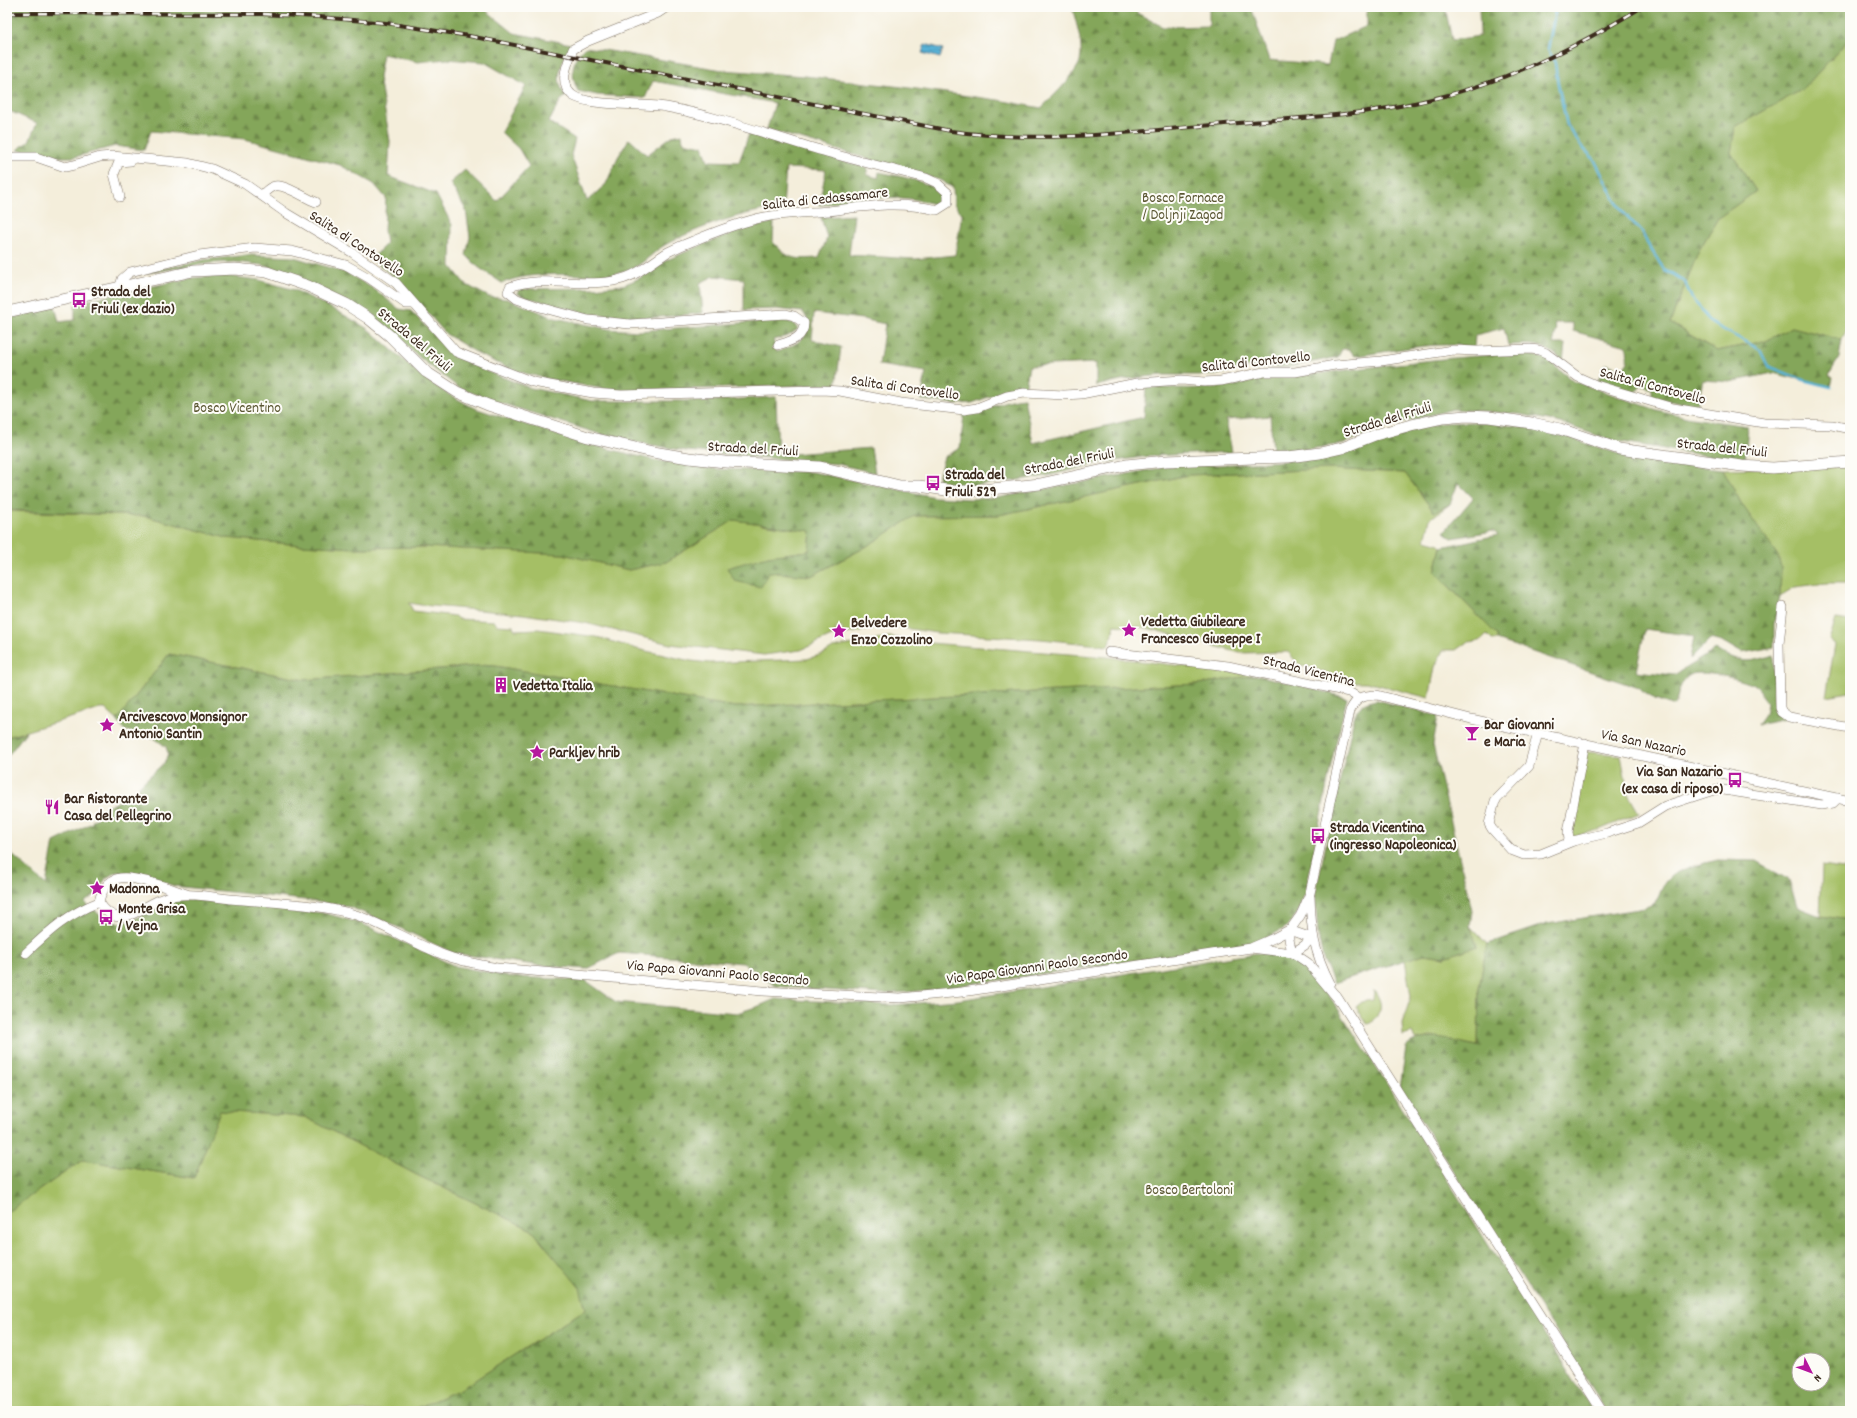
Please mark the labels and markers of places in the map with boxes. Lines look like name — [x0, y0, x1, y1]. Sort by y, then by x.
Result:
place label: Strada del Friuli (ex dazio) — [91, 282, 175, 321]
bus stop icon: Strada del Friuli (ex dazio) — [70, 291, 88, 309]
place label: Strada del Friuli 529 — [945, 465, 1005, 504]
bus stop icon: Strada del Friuli 529 — [924, 474, 942, 492]
place label: Vedetta Giubileare Francesco Giuseppe I — [1141, 612, 1261, 651]
place label: Belvedere Enzo Cozzolino — [851, 613, 933, 652]
place icon: Vedetta Giubileare Francesco Giuseppe I — [1120, 621, 1138, 639]
place icon: Belvedere Enzo Cozzolino — [830, 622, 848, 640]
building icon: Vedetta Italia — [492, 676, 510, 694]
place label: Vedetta Italia — [513, 676, 594, 698]
place label: Arcivescovo Monsignor Antonio Santin — [119, 707, 247, 746]
place label: Bar Giovanni e Maria — [1484, 715, 1554, 754]
place icon: Arcivescovo Monsignor Antonio Santin — [98, 716, 116, 734]
bar icon: Bar Giovanni e Maria — [1463, 724, 1481, 742]
place icon: Parkljev hrib — [528, 743, 546, 761]
place label: Parkljev hrib — [549, 743, 621, 765]
place label: Via San Nazario (ex casa di riposo) — [1622, 762, 1723, 801]
bus stop icon: Via San Nazario (ex casa di riposo) — [1726, 771, 1744, 789]
place label: Bar Ristorante Casa del Pellegrino — [64, 789, 172, 828]
restaurant icon: Bar Ristorante Casa del Pellegrino — [43, 798, 61, 816]
place label: Strada Vicentina (ingresso Napoleonica) — [1330, 818, 1456, 857]
bus stop icon: Strada Vicentina (ingresso Napoleonica) — [1309, 827, 1327, 845]
place icon: Madonna — [88, 879, 106, 897]
place label: Madonna — [109, 879, 160, 901]
place label: Monte Grisa / Vejna — [117, 899, 186, 938]
bus stop icon: Monte Grisa / Vejna — [97, 908, 115, 926]

